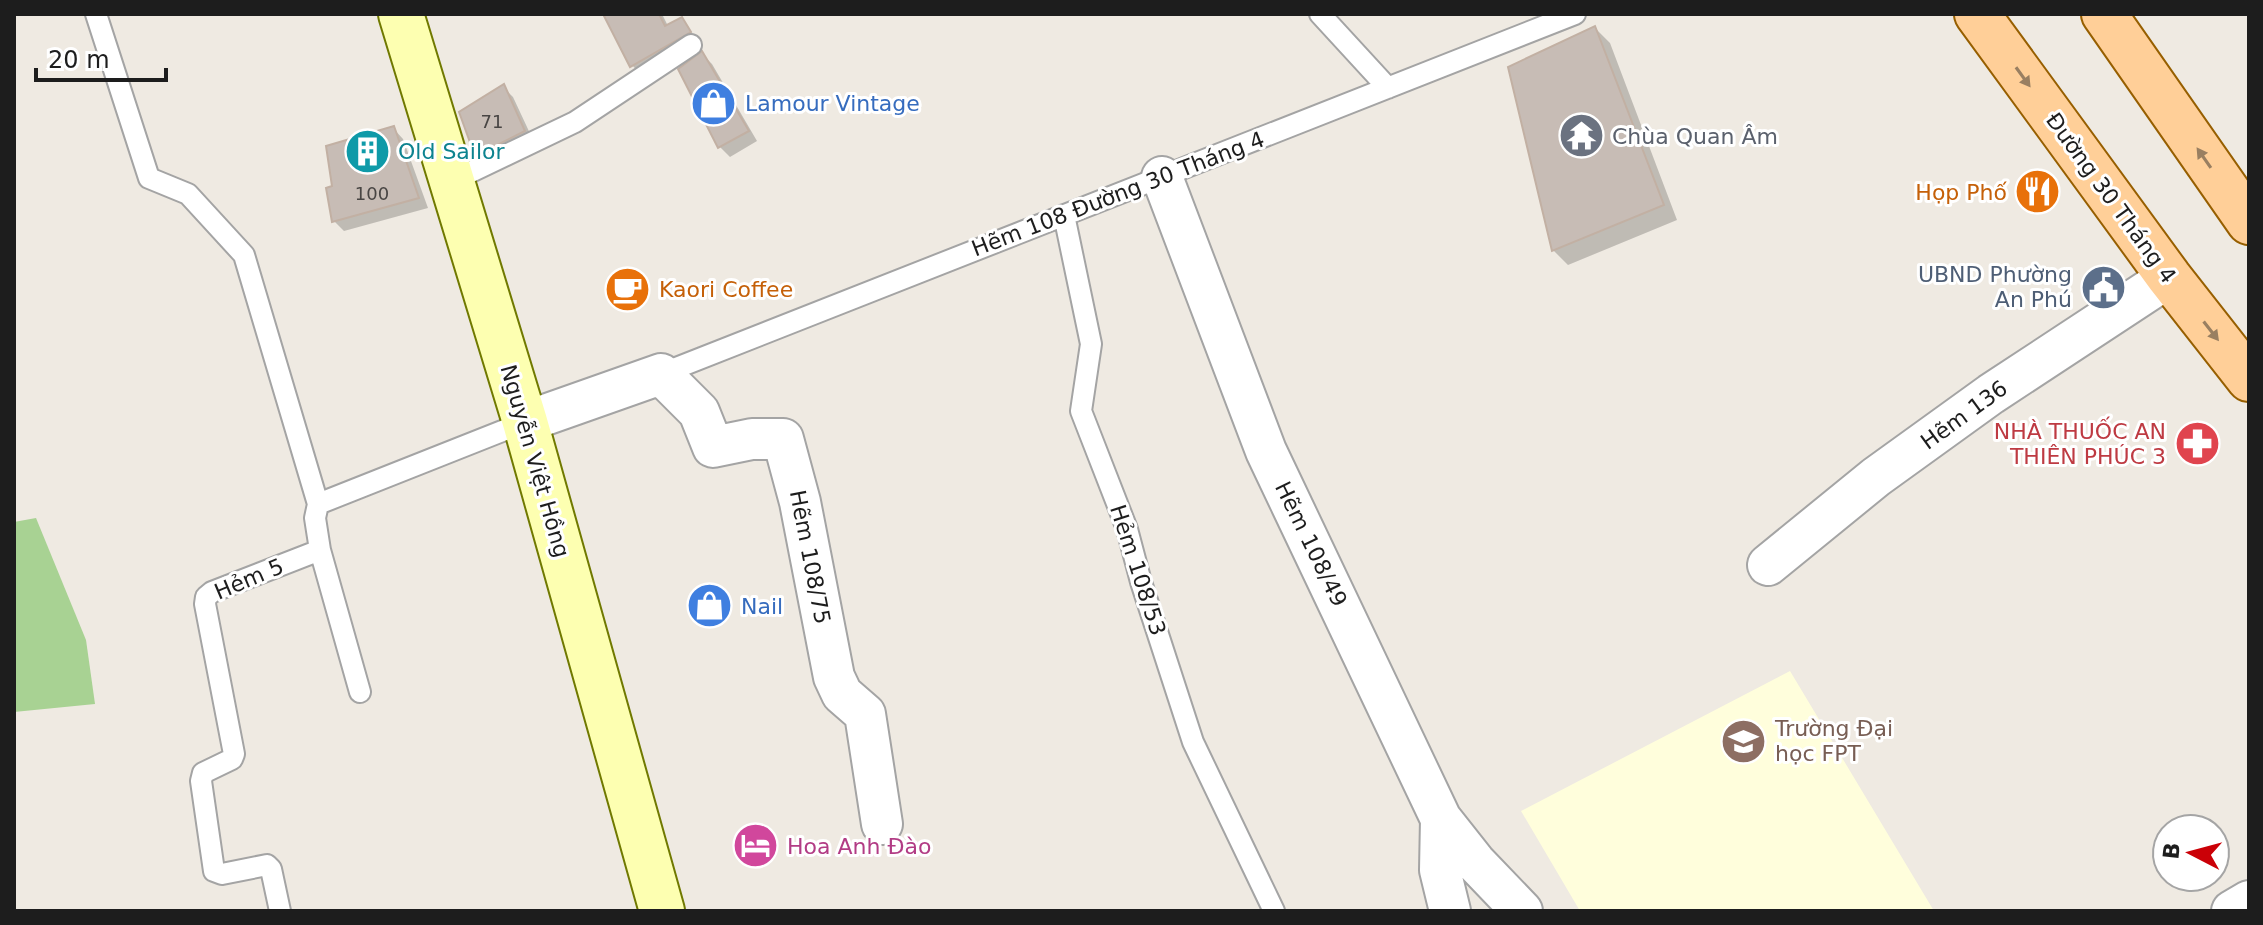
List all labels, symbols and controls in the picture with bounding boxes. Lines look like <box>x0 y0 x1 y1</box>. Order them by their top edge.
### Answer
scale bar <box>36 32 166 82</box>
text: 20 m <box>48 46 110 74</box>
one-way arrow <box>2014 67 2030 87</box>
shop icon: Lamour Vintage <box>690 79 738 127</box>
place label: Lamour Vintage <box>745 91 920 116</box>
street label: Đường 30 Tháng 4 <box>2041 108 2181 288</box>
house number: 71 <box>481 111 503 132</box>
temple icon: Chùa Quan Âm <box>1557 112 1605 160</box>
place label: Chùa Quan Âm <box>1612 124 1778 149</box>
street label: Hẽm 108 Đường 30 Tháng 4 <box>968 126 1268 262</box>
building icon: Old Sailor <box>343 127 391 175</box>
place label: Old Sailor <box>398 139 506 164</box>
one-way arrow <box>2197 148 2212 169</box>
restaurant icon: Họp Phố <box>2014 168 2062 216</box>
place label: Họp Phố <box>1915 180 2008 205</box>
house number: 100 <box>355 183 389 204</box>
place label: UBND Phường An Phú <box>1918 262 2072 312</box>
public building icon: UBND Phường An Phú <box>2079 263 2127 311</box>
cafe icon: Kaori Coffee <box>604 265 652 313</box>
place label: Kaori Coffee <box>659 277 793 302</box>
one-way arrow <box>2202 321 2219 341</box>
street label: Nguyễn Việt Hồng <box>495 362 575 560</box>
street label: Hẽm 136 <box>1916 375 2012 455</box>
place label: NHÀ THUỐC AN THIÊN PHÚC 3 <box>1994 416 2166 469</box>
pharmacy icon: NHÀ THUỐC AN THIÊN PHÚC 3 <box>2173 420 2221 468</box>
street label: Hẽm 108/49 <box>1270 477 1352 611</box>
street label: Hẽm 108/75 <box>785 488 835 626</box>
street label: Hẻm 108/53 <box>1105 502 1171 638</box>
street label: Hẻm 5 <box>211 553 287 605</box>
shop icon: Nail <box>686 582 734 630</box>
place label: Nail <box>741 594 783 619</box>
place label: Trường Đại học FPT <box>1774 716 1893 766</box>
school or university icon: Trường Đại học FPT <box>1720 717 1768 765</box>
north arrow <box>2151 813 2231 893</box>
hotel icon: Hoa Anh Đào <box>732 822 780 870</box>
place label: Hoa Anh Đào <box>787 834 931 859</box>
text: B <box>2158 841 2185 861</box>

